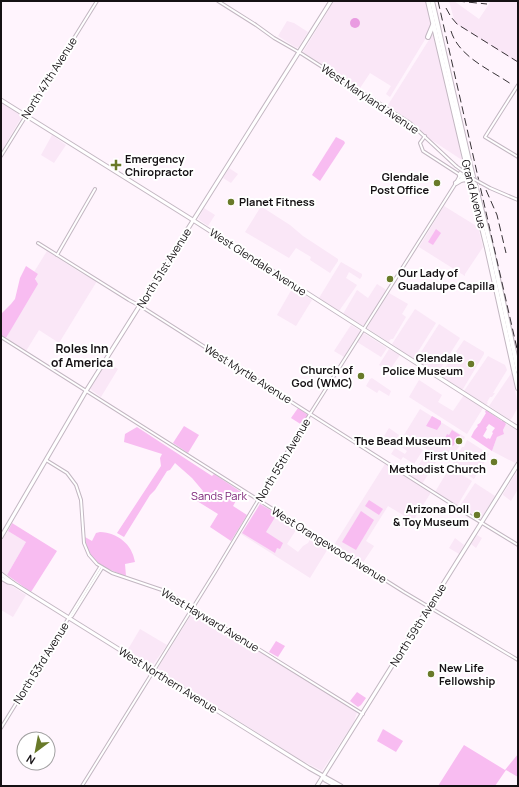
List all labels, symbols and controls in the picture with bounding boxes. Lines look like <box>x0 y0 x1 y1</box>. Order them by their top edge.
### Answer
street label: North 47th Avenue <box>17 33 80 122</box>
street label: West Maryland Avenue <box>318 60 423 137</box>
place label: Emergency Chiropractor <box>125 151 194 179</box>
street label: Grand Avenue <box>459 158 490 230</box>
marker: Emergency Chiropractor <box>110 159 122 171</box>
place label: Glendale Post Office <box>370 169 429 197</box>
marker: Glendale Post Office <box>432 178 442 188</box>
place label: Planet Fitness <box>239 194 315 209</box>
marker: Planet Fitness <box>226 197 236 207</box>
street label: North 51st Avenue <box>133 224 195 311</box>
street label: West Glendale Avenue <box>207 225 310 299</box>
place label: Our Lady of Guadalupe Capilla <box>398 265 495 293</box>
marker: Our Lady of Guadalupe Capilla <box>385 274 395 284</box>
district label: Roles Inn of America <box>51 340 113 371</box>
street label: West Myrtle Avenue <box>202 341 295 407</box>
place label: Glendale Police Museum <box>382 350 463 378</box>
marker: Glendale Police Museum <box>466 359 476 369</box>
place label: Church of God (WMC) <box>292 362 354 390</box>
marker: Church of God (WMC) <box>356 371 366 381</box>
street label: North 55th Avenue <box>252 415 314 504</box>
place label: The Bead Museum <box>354 433 451 448</box>
marker: The Bead Museum <box>454 436 464 446</box>
place label: First United Methodist Church <box>389 448 486 476</box>
marker: First United Methodist Church <box>489 457 499 467</box>
park label: Sands Park <box>191 488 247 503</box>
place label: Arizona Doll & Toy Museum <box>393 501 469 529</box>
street label: West Orangewood Avenue <box>269 503 390 587</box>
marker: Arizona Doll & Toy Museum <box>472 510 482 520</box>
street label: North 59th Avenue <box>386 580 449 669</box>
street label: West Hayward Avenue <box>158 584 263 655</box>
street label: North 53rd Avenue <box>9 619 72 706</box>
street label: West Northern Avenue <box>116 643 221 716</box>
place label: New Life Fellowship <box>439 660 495 688</box>
marker: New Life Fellowship <box>426 669 436 679</box>
north arrow <box>16 731 56 771</box>
text: N <box>23 751 38 768</box>

